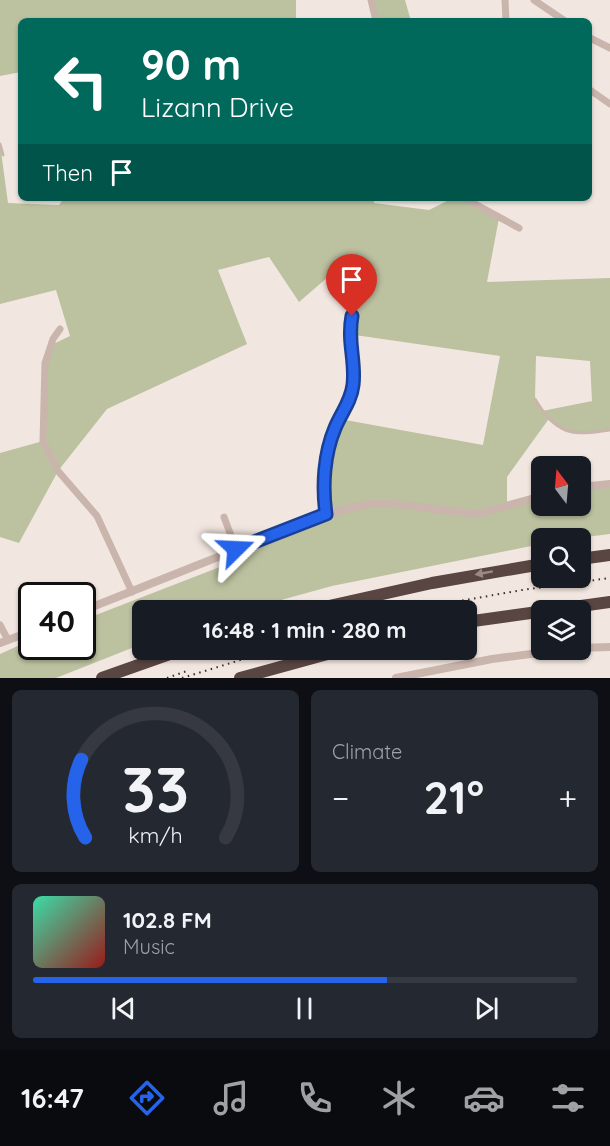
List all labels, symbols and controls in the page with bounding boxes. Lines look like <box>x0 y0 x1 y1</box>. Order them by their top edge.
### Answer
text: 90 m <box>141 38 241 91</box>
icon: left <box>42 42 120 120</box>
text: Lizann Drive <box>141 90 294 124</box>
icon: arrive <box>105 156 138 189</box>
text: Then <box>42 159 93 187</box>
pin <box>326 254 377 316</box>
icon: arrive <box>335 263 368 296</box>
north arrow <box>531 456 591 516</box>
map controls <box>531 456 591 660</box>
position arrow <box>204 517 268 581</box>
button: search <box>531 528 591 588</box>
one-way arrow <box>474 569 493 578</box>
speed limit sign: 40 <box>18 582 96 660</box>
button: layers <box>531 600 591 660</box>
text: 16:48 · 1 min · 280 m <box>203 616 406 644</box>
text: Climate <box>332 739 402 764</box>
text: 33 <box>122 750 189 828</box>
text: 21° <box>423 769 484 825</box>
text: − <box>332 777 349 818</box>
text: + <box>558 777 577 818</box>
text: km/h <box>128 822 183 848</box>
text: 102.8 FM <box>123 906 212 934</box>
text: Music <box>123 934 175 959</box>
icon: previous <box>107 992 140 1025</box>
icon: pause <box>288 992 321 1025</box>
icon: next <box>470 992 503 1025</box>
icon: directions <box>126 1077 168 1119</box>
icon: music <box>210 1077 252 1119</box>
icon: phone <box>294 1077 336 1119</box>
icon: climate <box>378 1077 420 1119</box>
icon: car <box>463 1077 505 1119</box>
icon: filters <box>547 1077 589 1119</box>
text: 16:47 <box>21 1081 84 1115</box>

